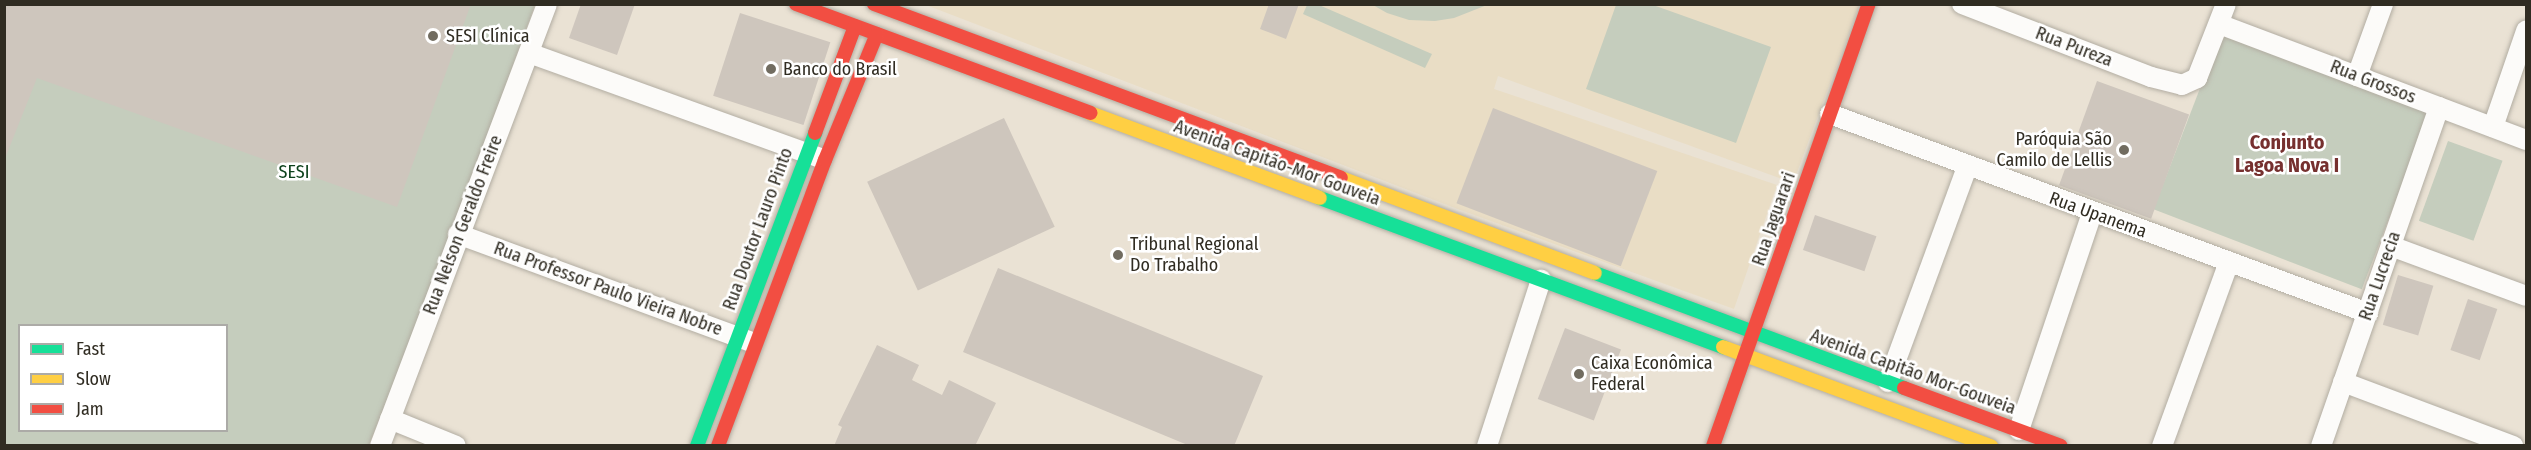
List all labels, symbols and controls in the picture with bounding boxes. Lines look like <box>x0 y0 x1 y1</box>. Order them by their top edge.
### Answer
street label: Rua Pureza <box>2032 22 2116 72</box>
place label: SESI Clínica <box>446 25 530 47</box>
marker: SESI Clínica <box>424 27 442 45</box>
street label: Rua Grossos <box>2327 56 2419 108</box>
place label: Banco do Brasil <box>783 58 897 80</box>
marker: Banco do Brasil <box>764 62 778 76</box>
street label: Avenida Capitão-Mor Gouveia <box>1171 116 1383 210</box>
place label: Paróquia São Camilo de Lellis <box>1997 129 2112 172</box>
district label: Conjunto Lagoa Nova I <box>2235 130 2339 177</box>
street label: Rua Nelson Geraldo Freire <box>419 132 507 318</box>
marker: Paróquia São Camilo de Lellis <box>2117 143 2131 157</box>
street label: Rua Doutor Lauro Pinto <box>719 145 797 313</box>
park label: SESI <box>279 161 309 183</box>
street label: Rua Jaguarari <box>1748 169 1800 269</box>
street label: Rua Upanema <box>2046 187 2150 243</box>
street label: Rua Lucrecia <box>2355 229 2405 323</box>
place label: Tribunal Regional Do Trabalho <box>1130 234 1258 276</box>
street label: Rua Professor Paulo Vieira Nobre <box>491 238 725 340</box>
marker: Tribunal Regional Do Trabalho <box>1111 248 1125 262</box>
legend <box>18 324 228 432</box>
street label: Avenida Capitão Mor-Gouveia <box>1807 325 2019 419</box>
text: Fast <box>76 338 105 360</box>
place label: Caixa Econômica Federal <box>1591 353 1713 395</box>
marker: Caixa Econômica Federal <box>1572 367 1586 381</box>
text: Slow <box>76 368 111 390</box>
text: Jam <box>76 398 104 420</box>

